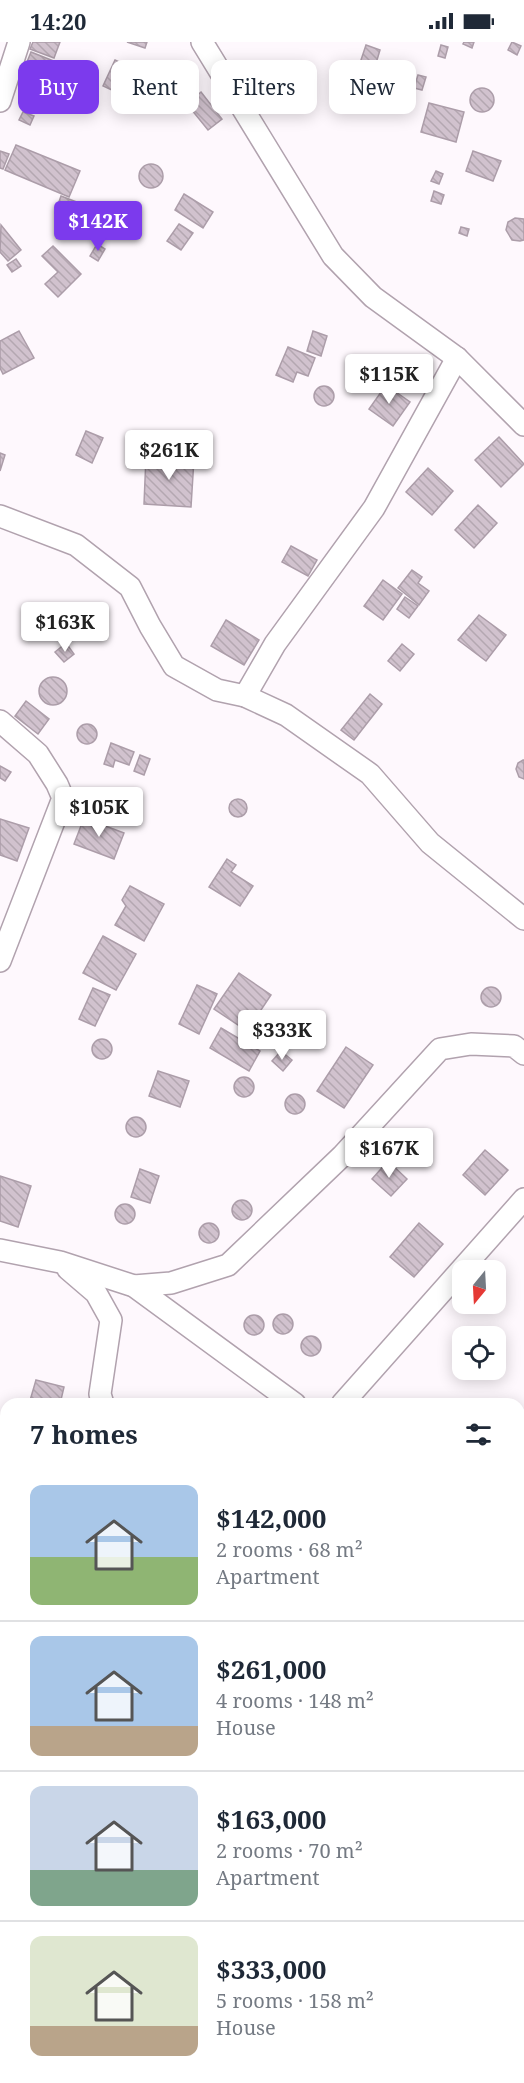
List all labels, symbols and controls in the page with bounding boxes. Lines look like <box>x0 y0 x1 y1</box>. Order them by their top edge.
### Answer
text: 14:20 <box>30 6 86 36</box>
chip: Buy <box>18 60 99 114</box>
chip: Rent <box>111 60 199 114</box>
chip: Filters <box>211 60 317 114</box>
chip: New <box>329 60 416 114</box>
pin: $142K <box>56 201 140 252</box>
text: $142K <box>68 207 128 234</box>
pin: $115K <box>347 354 431 405</box>
text: $115K <box>359 360 419 387</box>
pin: $261K <box>127 430 211 481</box>
text: $261K <box>139 436 199 463</box>
pin: $163K <box>23 602 107 653</box>
text: $163K <box>35 608 95 635</box>
pin: $105K <box>57 787 141 838</box>
text: $105K <box>69 793 129 820</box>
pin: $333K <box>240 1010 324 1061</box>
text: $333K <box>252 1016 312 1043</box>
pin: $167K <box>347 1128 431 1179</box>
text: $167K <box>359 1134 419 1161</box>
north arrow <box>452 1260 506 1314</box>
map controls <box>452 1260 506 1380</box>
button: locate <box>452 1326 506 1380</box>
text: 7 homes <box>30 1416 138 1452</box>
icon: filters <box>462 1418 495 1451</box>
text: $142,000 <box>216 1500 326 1536</box>
icon: home <box>78 1509 150 1581</box>
text: 2 rooms · 68 m² <box>216 1536 363 1563</box>
text: Apartment <box>216 1563 320 1590</box>
text: $261,000 <box>216 1651 326 1687</box>
icon: home <box>78 1660 150 1732</box>
text: 4 rooms · 148 m² <box>216 1687 374 1714</box>
text: House <box>216 1714 276 1741</box>
text: $163,000 <box>216 1801 326 1837</box>
icon: home <box>78 1810 150 1882</box>
text: 2 rooms · 70 m² <box>216 1837 363 1864</box>
text: Apartment <box>216 1864 320 1891</box>
text: $333,000 <box>216 1951 326 1987</box>
icon: home <box>78 1960 150 2032</box>
text: 5 rooms · 158 m² <box>216 1987 374 2014</box>
text: House <box>216 2014 276 2041</box>

